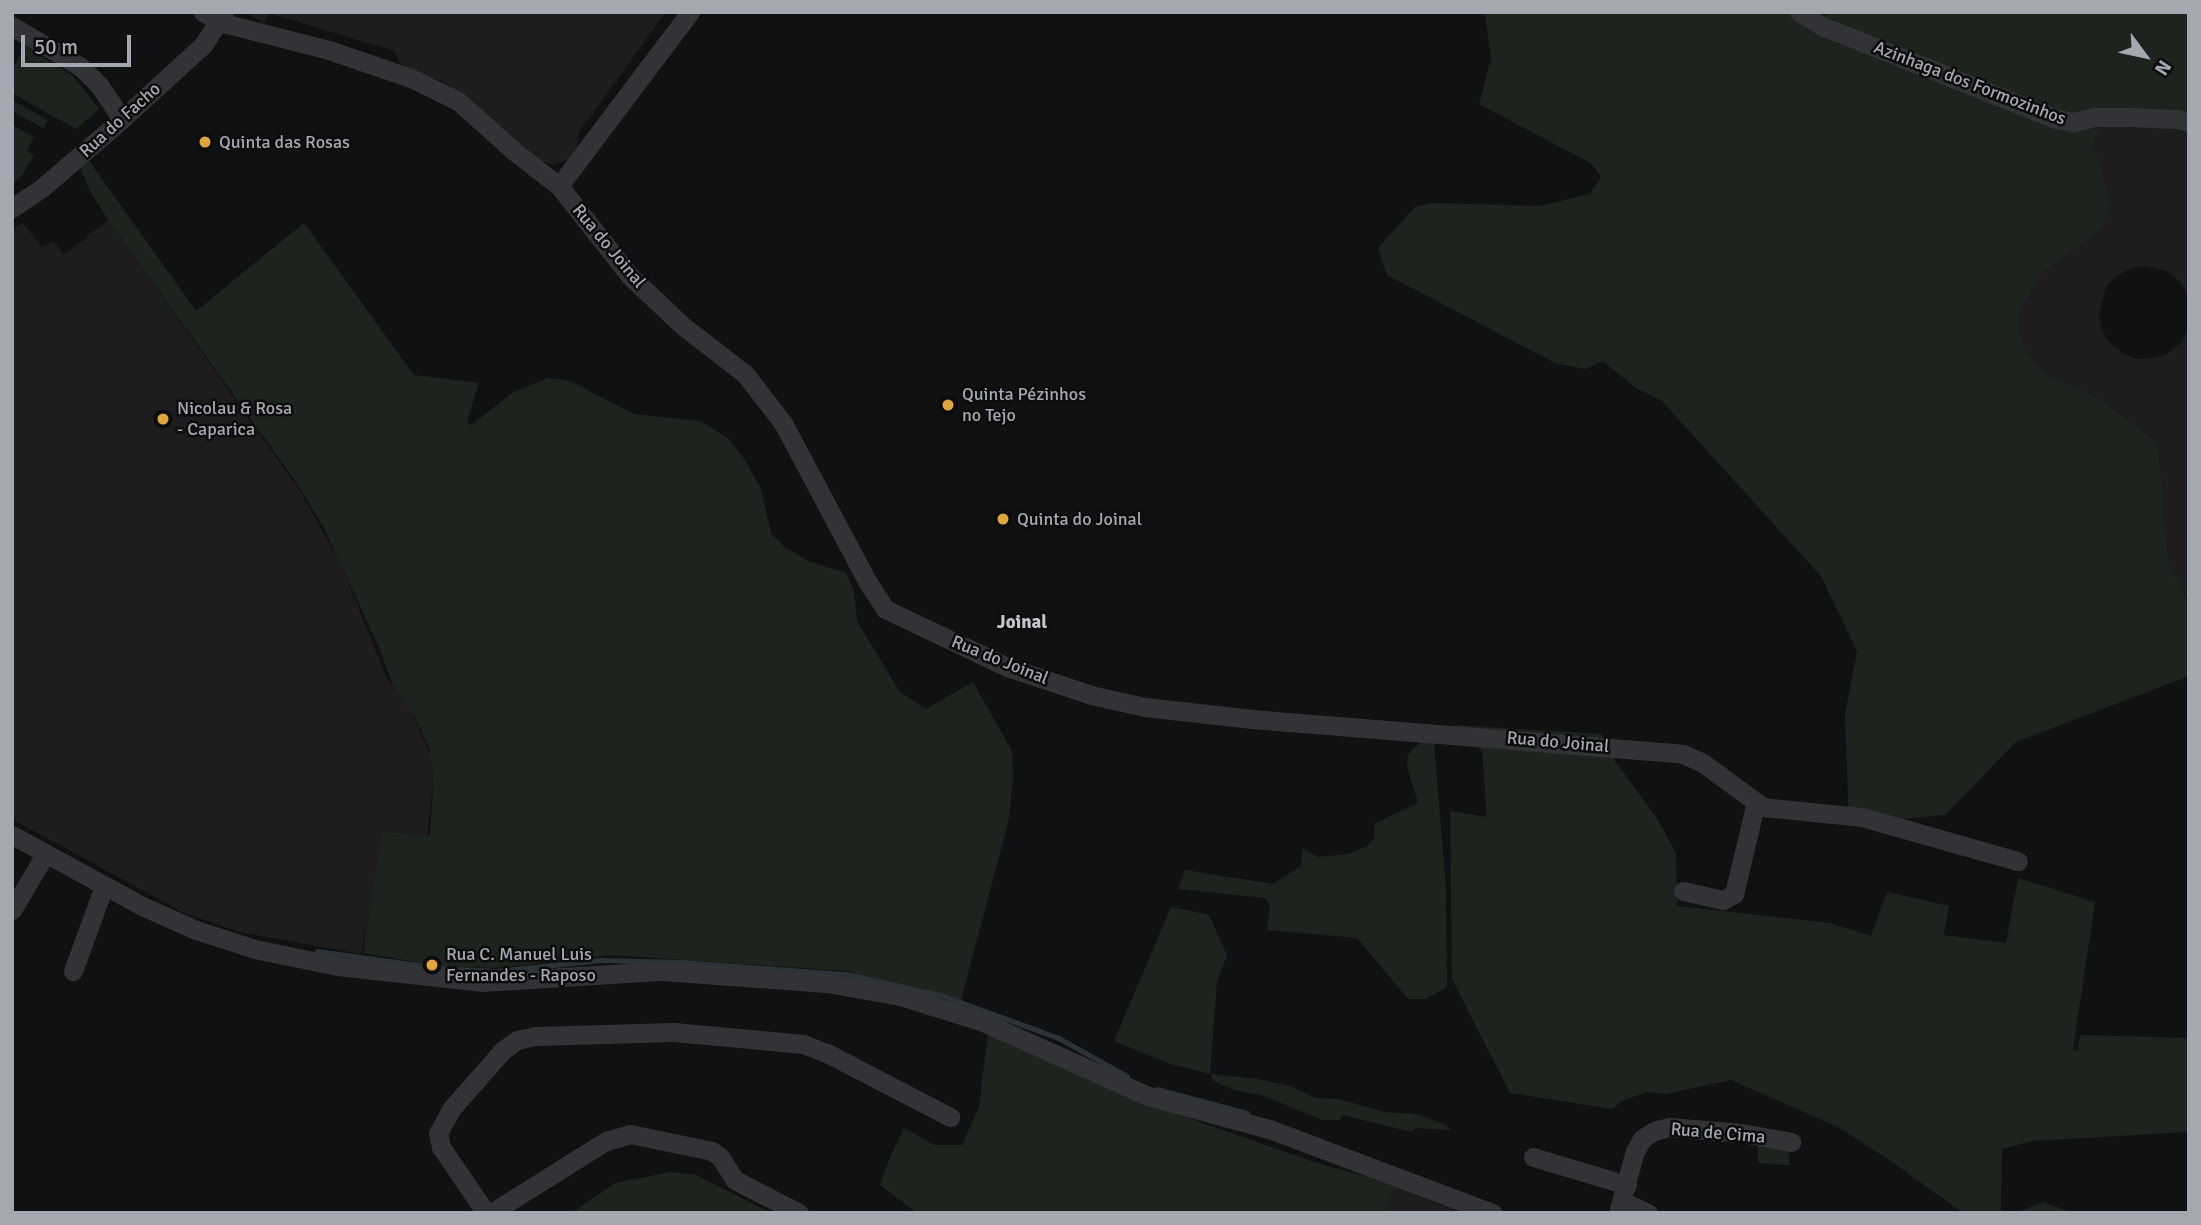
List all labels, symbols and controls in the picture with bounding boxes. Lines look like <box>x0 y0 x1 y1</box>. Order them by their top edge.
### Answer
scale bar <box>24 21 135 65</box>
north arrow <box>2110 21 2180 91</box>
text: 50 m <box>34 34 78 60</box>
street label: Azinhaga dos Formozinhos <box>1871 36 2069 130</box>
text: N <box>2149 55 2176 80</box>
street label: Rua do Facho <box>75 78 165 162</box>
place label: Quinta das Rosas <box>219 131 350 153</box>
marker: Quinta das Rosas <box>197 134 213 150</box>
street label: Rua do Joinal <box>568 200 650 292</box>
place label: Quinta Pézinhos no Tejo <box>962 384 1086 426</box>
marker: Quinta Pézinhos no Tejo <box>940 397 956 413</box>
place label: Nicolau & Rosa - Caparica <box>177 398 292 440</box>
marker: Nicolau & Rosa - Caparica <box>155 411 171 427</box>
place label: Quinta do Joinal <box>1017 508 1142 530</box>
marker: Quinta do Joinal <box>995 511 1011 527</box>
district label: Joinal <box>997 612 1047 634</box>
street label: Rua do Joinal <box>948 631 1052 689</box>
street label: Rua do Joinal <box>1506 727 1610 757</box>
place label: Rua C. Manuel Luis Fernandes - Raposo <box>446 944 596 986</box>
marker: Rua C. Manuel Luis Fernandes - Raposo <box>424 957 440 973</box>
street label: Rua de Cima <box>1670 1118 1766 1148</box>

